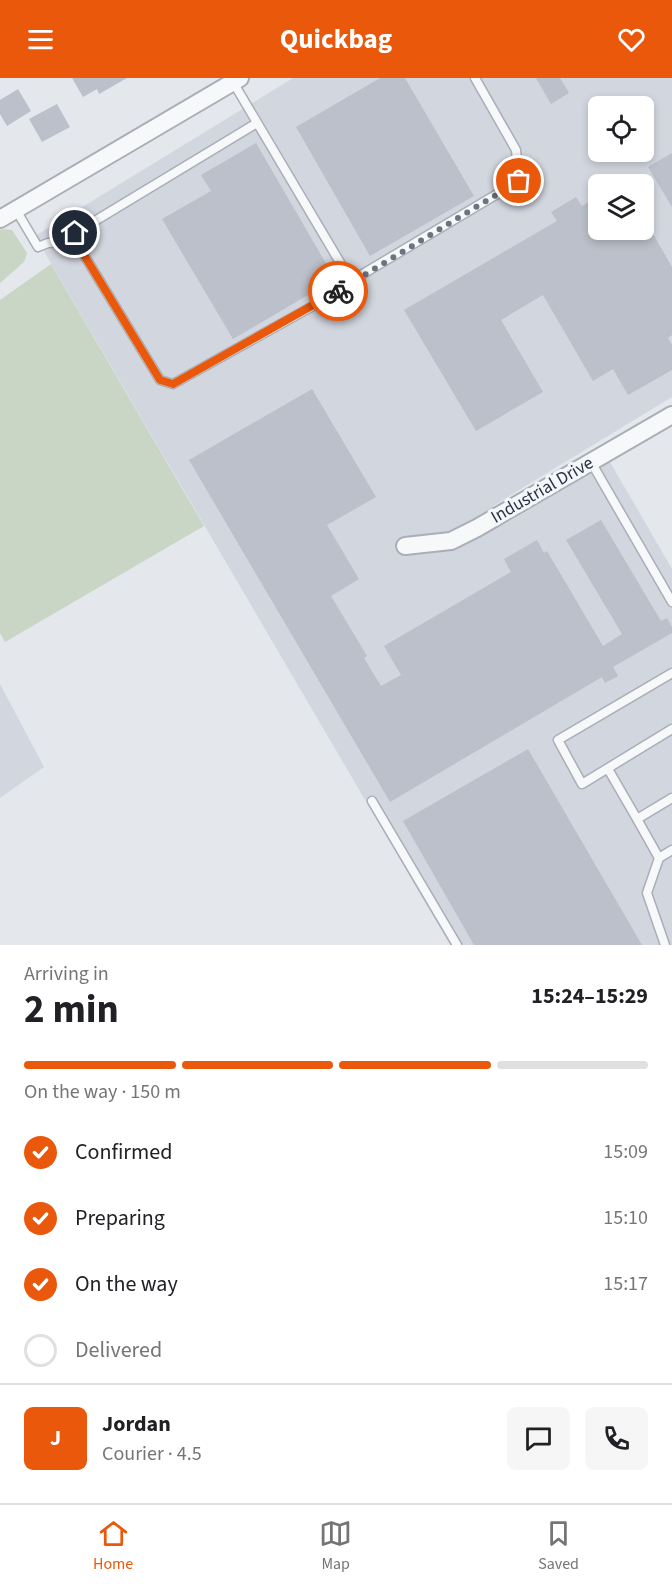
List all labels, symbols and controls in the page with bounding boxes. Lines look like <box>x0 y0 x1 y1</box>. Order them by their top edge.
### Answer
text: Quickbag <box>280 20 392 59</box>
icon: menu <box>24 23 57 56</box>
icon: heart <box>615 23 648 56</box>
map controls <box>588 96 654 240</box>
button: locate <box>588 96 654 162</box>
pin <box>493 155 544 206</box>
icon: bag <box>502 164 535 197</box>
button: layers <box>588 174 654 240</box>
pin <box>49 207 100 258</box>
icon: home <box>58 216 91 249</box>
courier <box>308 261 368 321</box>
icon: bike <box>322 275 355 308</box>
street label: Industrial Drive <box>486 450 598 529</box>
text: Arriving in <box>24 960 109 988</box>
text: 15:24–15:29 <box>531 980 648 1012</box>
text: 2 min <box>24 982 119 1038</box>
text: On the way · 150 m <box>24 1078 181 1106</box>
icon: check <box>24 1136 57 1169</box>
text: Confirmed <box>75 1136 172 1168</box>
text: 15:09 <box>603 1138 648 1166</box>
icon: check <box>24 1202 57 1235</box>
text: Preparing <box>75 1202 165 1234</box>
text: 15:10 <box>603 1204 648 1232</box>
icon: check <box>24 1268 57 1301</box>
text: On the way <box>75 1268 178 1300</box>
text: 15:17 <box>603 1270 648 1298</box>
text: Delivered <box>75 1334 162 1366</box>
button: chat <box>507 1407 570 1470</box>
button: phone <box>585 1407 648 1470</box>
text: Jordan <box>102 1408 171 1440</box>
text: J <box>50 1422 61 1454</box>
text: Courier · 4.5 <box>102 1440 202 1468</box>
tab: Home <box>93 1517 133 1575</box>
tab: Map <box>319 1517 352 1575</box>
tab: Saved <box>538 1517 579 1575</box>

